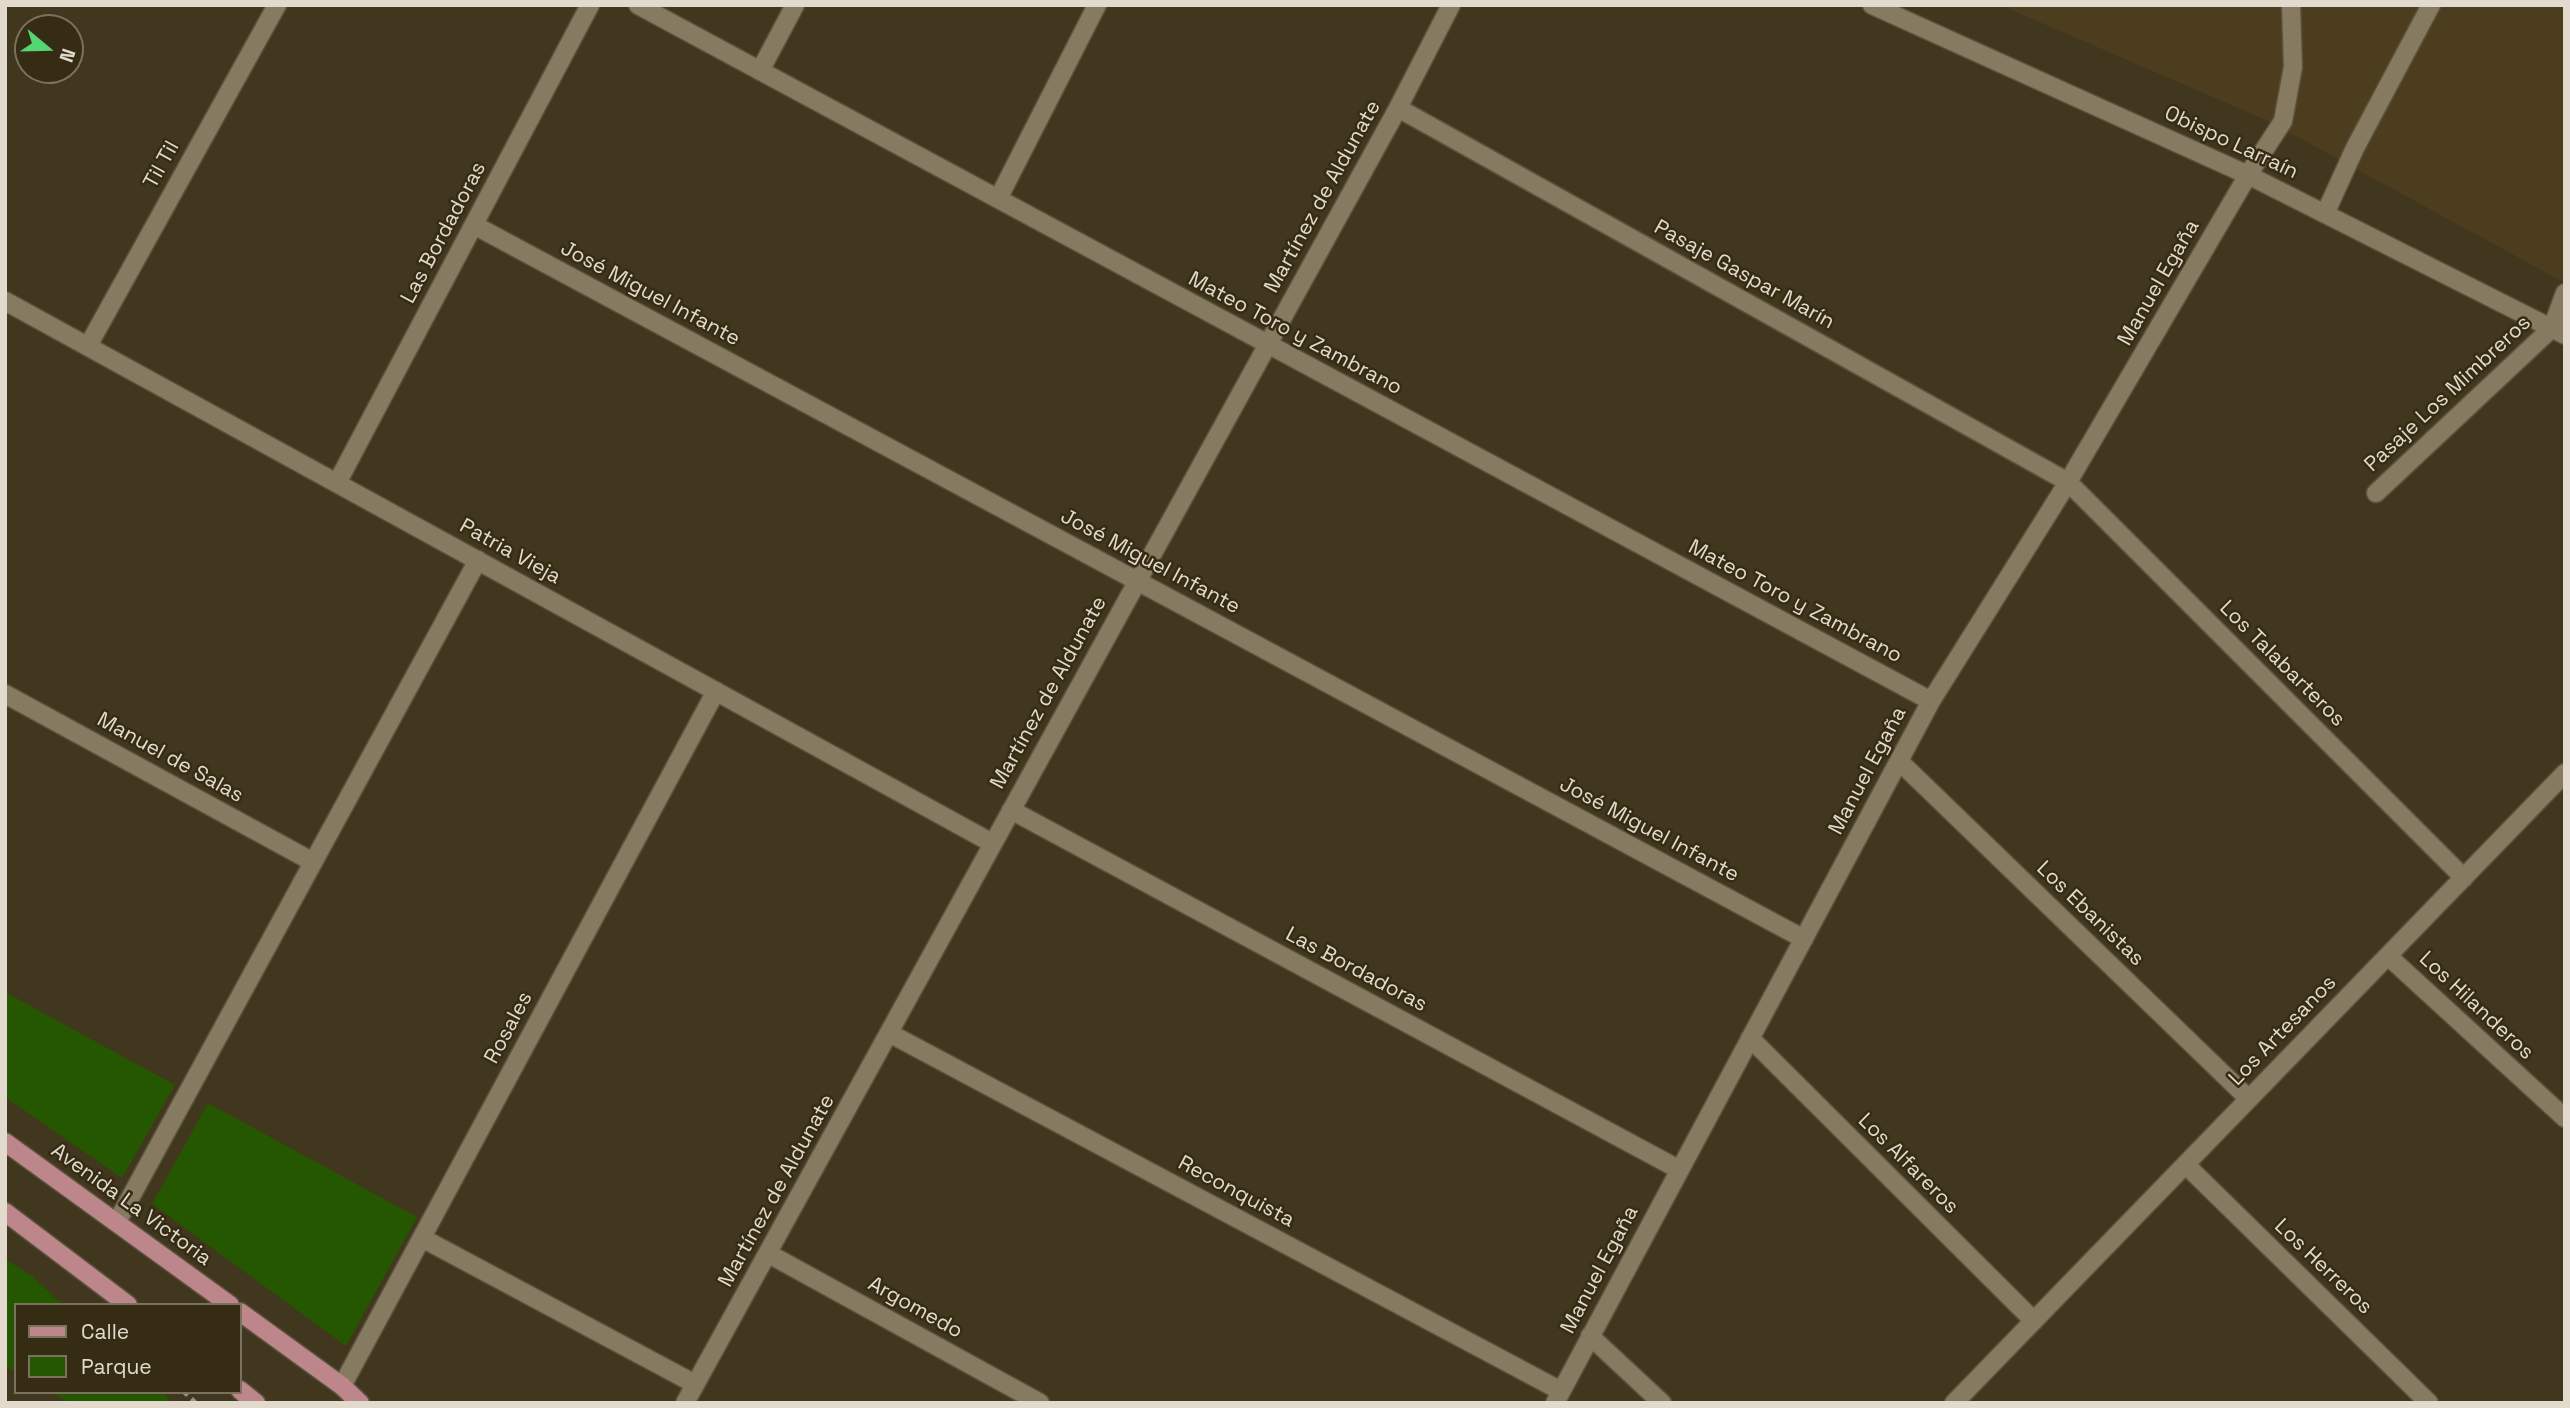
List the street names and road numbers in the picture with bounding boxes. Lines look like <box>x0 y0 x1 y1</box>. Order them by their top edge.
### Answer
street label: Martínez de Aldunate <box>1260 96 1386 298</box>
street label: Obispo Larraín <box>2160 101 2302 185</box>
street label: Til Til <box>139 137 185 193</box>
street label: Las Bordadoras <box>396 158 492 308</box>
street label: Pasaje Gaspar Marín <box>1649 215 1839 335</box>
street label: Manuel Egaña <box>2113 216 2205 350</box>
street label: José Miguel Infante <box>556 236 744 352</box>
street label: Mateo Toro y Zambrano <box>1184 267 1406 401</box>
street label: Pasaje Los Mimbreros <box>2360 311 2536 477</box>
street label: José Miguel Infante <box>1056 504 1244 620</box>
street label: Patria Vieja <box>455 514 565 590</box>
street label: Mateo Toro y Zambrano <box>1684 535 1906 669</box>
street label: Martínez de Aldunate <box>986 592 1112 794</box>
street label: Los Talabarteros <box>2214 596 2350 732</box>
street label: Manuel Egaña <box>1824 703 1912 839</box>
street label: Manuel de Salas <box>92 707 248 809</box>
street label: José Miguel Infante <box>1555 772 1743 888</box>
street label: Los Ebanistas <box>2031 856 2149 972</box>
street label: Las Bordadoras <box>1281 922 1431 1018</box>
street label: Los Hilanderos <box>2414 947 2538 1065</box>
street label: Los Artesanos <box>2224 971 2342 1091</box>
street label: Rosales <box>480 988 538 1068</box>
street label: Martínez de Aldunate <box>714 1090 840 1292</box>
street label: Los Alfareros <box>1852 1108 1964 1220</box>
street label: Avenida La Victoria <box>46 1138 216 1272</box>
street label: Reconquista <box>1174 1151 1298 1233</box>
street label: Manuel Egaña <box>1556 1202 1644 1338</box>
street label: Los Herreros <box>2269 1214 2377 1320</box>
street label: Argomedo <box>863 1272 967 1344</box>

